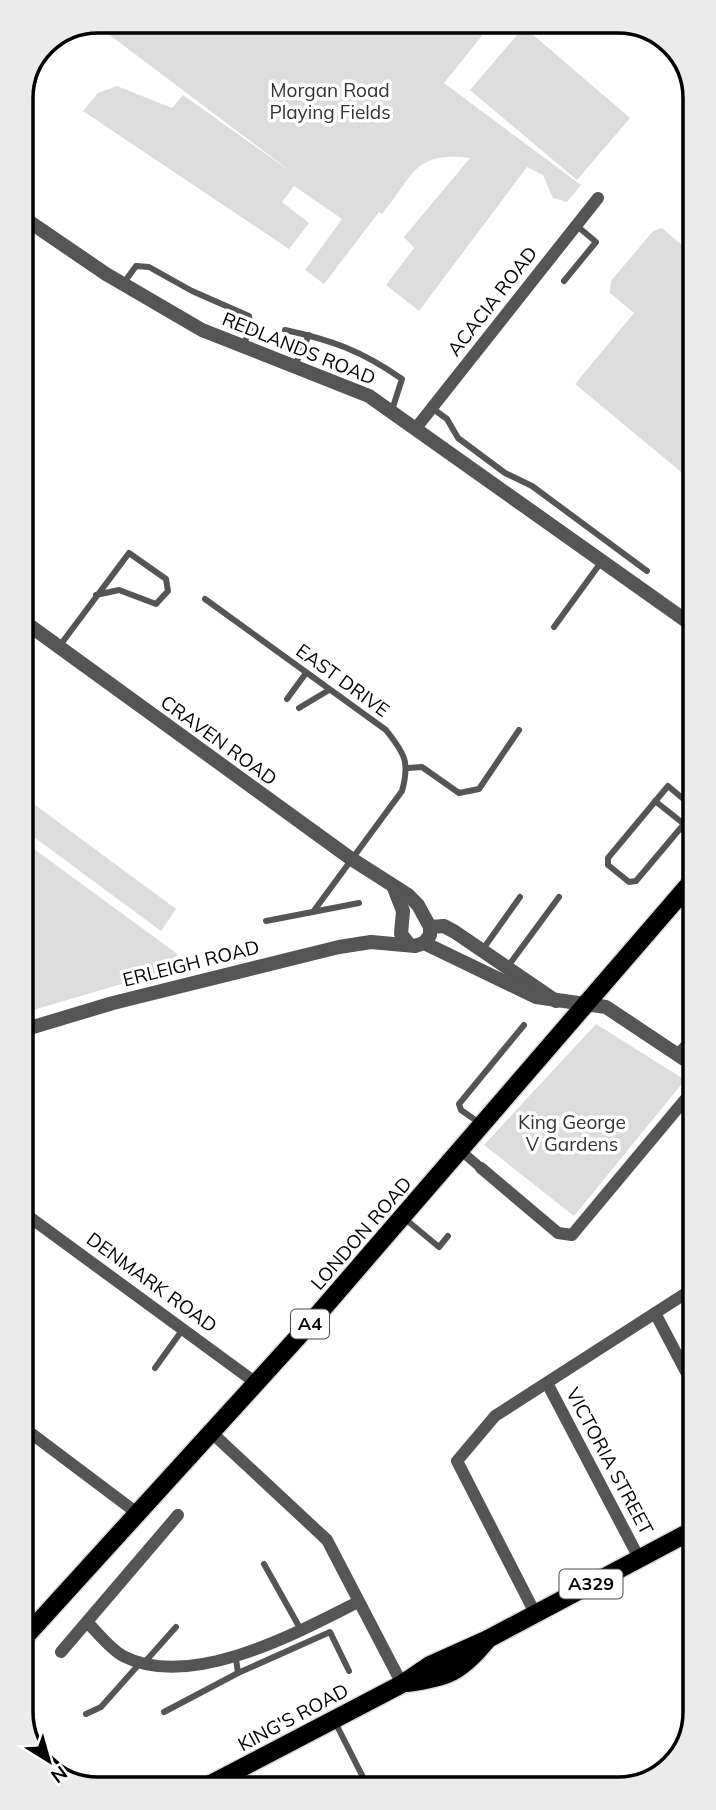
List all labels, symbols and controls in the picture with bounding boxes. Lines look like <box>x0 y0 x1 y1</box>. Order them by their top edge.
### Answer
park label: Morgan Road Playing Fields <box>269 78 391 124</box>
street label: ACACIA ROAD <box>442 241 542 361</box>
street label: REDLANDS ROAD <box>219 306 379 390</box>
street label: EAST DRIVE <box>292 638 394 722</box>
street label: CRAVEN ROAD <box>156 690 282 790</box>
street label: ERLEIGH ROAD <box>120 934 262 992</box>
park label: King George V Gardens <box>518 1110 626 1156</box>
street label: LONDON ROAD <box>305 1171 417 1295</box>
street label: DENMARK ROAD <box>82 1227 222 1337</box>
road number: A4 <box>291 1310 329 1338</box>
street label: VICTORIA STREET <box>561 1383 659 1539</box>
road number: A329 <box>560 1569 622 1598</box>
street label: KING'S ROAD <box>234 1678 352 1756</box>
north arrow <box>14 1726 84 1796</box>
text: N <box>46 1761 72 1788</box>

